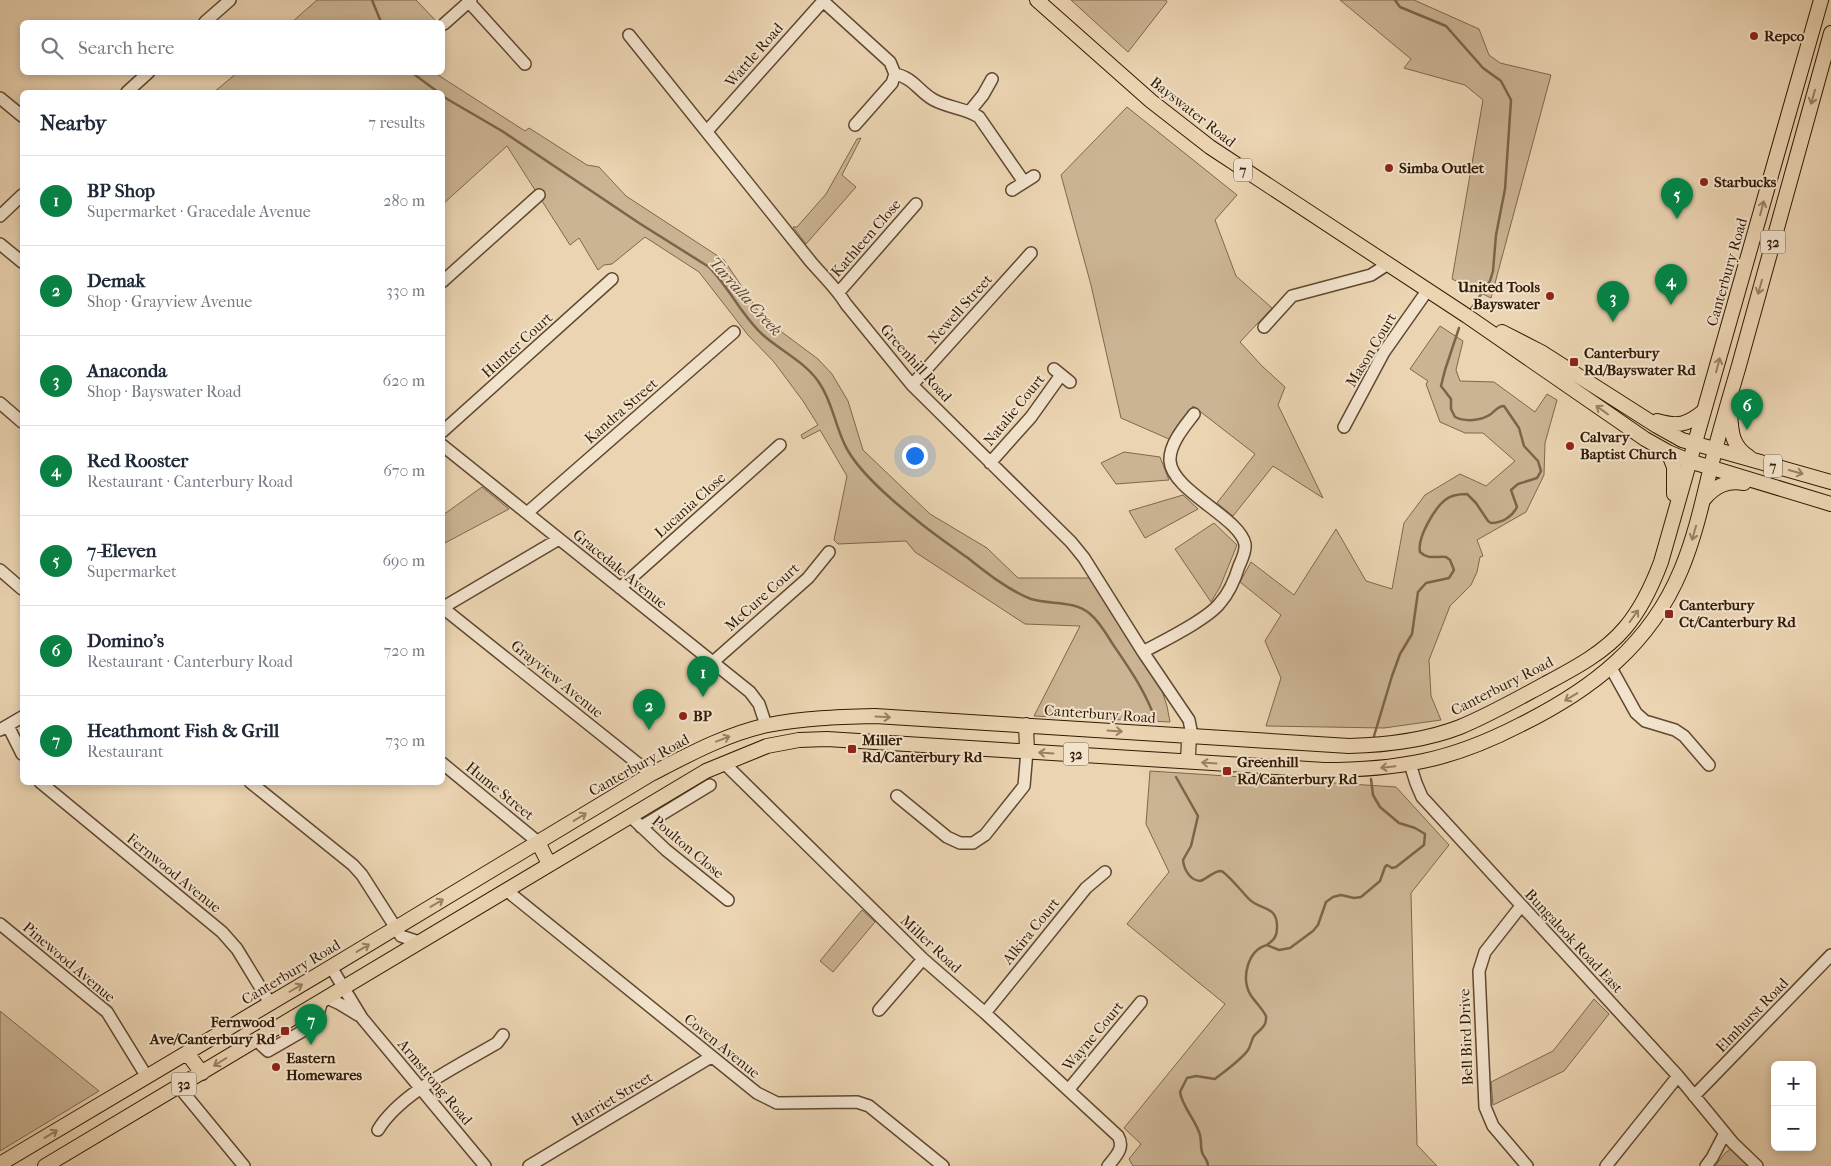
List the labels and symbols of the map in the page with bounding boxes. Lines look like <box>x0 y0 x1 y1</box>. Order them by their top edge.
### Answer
street label: Wattle Road <box>721 19 787 92</box>
place label: Repco <box>1764 27 1805 45</box>
marker: Repco <box>1748 30 1760 42</box>
street label: Bayswater Road <box>1147 73 1240 151</box>
one-way arrow <box>1808 89 1818 105</box>
road number: 7 <box>1234 158 1252 182</box>
place label: Simba Outlet <box>1399 159 1485 177</box>
marker: Simba Outlet <box>1383 162 1395 174</box>
place label: Starbucks <box>1714 173 1777 191</box>
marker: Starbucks <box>1698 176 1710 188</box>
pin: 5 <box>1661 178 1693 219</box>
street label: Kathleen Close <box>827 195 905 281</box>
one-way arrow <box>1757 200 1767 216</box>
street label: Canterbury Road <box>1703 215 1751 328</box>
road number: 32 <box>1760 230 1786 253</box>
water label: Tarralla Creek <box>705 253 786 340</box>
pin: 4 <box>1655 264 1687 305</box>
street label: Newell Street <box>924 270 996 348</box>
place label: United Tools Bayswater <box>1457 278 1541 313</box>
one-way arrow <box>1755 279 1765 295</box>
pin: 3 <box>1597 281 1629 322</box>
marker: United Tools Bayswater <box>1544 290 1556 302</box>
street label: Hunter Court <box>478 308 557 381</box>
street label: Mason Court <box>1342 309 1401 390</box>
street label: Greenhill Road <box>876 320 956 406</box>
place label: Canterbury Rd/Bayswater Rd <box>1584 344 1697 379</box>
marker: Canterbury Rd/Bayswater Rd <box>1568 356 1580 368</box>
one-way arrow <box>1713 357 1723 373</box>
street label: Natalie Court <box>980 370 1049 450</box>
street label: Kandra Street <box>581 374 662 448</box>
pin: 6 <box>1731 389 1763 430</box>
one-way arrow <box>1595 405 1609 415</box>
place label: Calvary Baptist Church <box>1580 428 1677 463</box>
marker: Calvary Baptist Church <box>1564 440 1576 452</box>
your location <box>902 443 928 469</box>
road number: 7 <box>1764 454 1782 478</box>
street label: Lucania Close <box>651 468 730 541</box>
one-way arrow <box>1787 468 1803 478</box>
one-way arrow <box>1689 524 1698 540</box>
street label: Gracedale Avenue <box>569 525 671 613</box>
street label: McCure Court <box>721 559 803 635</box>
place label: Canterbury Ct/Canterbury Rd <box>1679 596 1796 631</box>
marker: Canterbury Ct/Canterbury Rd <box>1663 608 1675 620</box>
one-way arrow <box>1629 610 1640 623</box>
street label: Grayview Avenue <box>507 636 607 722</box>
street label: Canterbury Road <box>1448 652 1557 719</box>
pin: 1 <box>687 656 719 697</box>
pin: 2 <box>633 689 665 730</box>
one-way arrow <box>1565 692 1579 702</box>
street label: Canterbury Road <box>1044 701 1157 727</box>
place label: BP <box>693 707 712 725</box>
marker: BP <box>677 710 689 722</box>
one-way arrow <box>874 712 890 721</box>
one-way arrow <box>1106 727 1122 736</box>
street label: Canterbury Road <box>586 730 693 800</box>
place label: Miller Rd/Canterbury Rd <box>861 731 983 766</box>
one-way arrow <box>715 734 730 744</box>
road number: 32 <box>1064 742 1088 766</box>
marker: Miller Rd/Canterbury Rd <box>846 743 858 755</box>
one-way arrow <box>1039 748 1055 757</box>
place label: Greenhill Rd/Canterbury Rd <box>1237 753 1358 788</box>
street label: Hume Street <box>462 758 538 824</box>
one-way arrow <box>1201 758 1217 767</box>
one-way arrow <box>1381 762 1397 772</box>
marker: Greenhill Rd/Canterbury Rd <box>1221 765 1233 777</box>
one-way arrow <box>573 811 587 821</box>
street label: Poulton Close <box>648 812 728 883</box>
street label: Fernwood Avenue <box>123 829 225 917</box>
street label: Bungalook Road East <box>1521 885 1627 997</box>
street label: Alkira Court <box>998 894 1064 969</box>
one-way arrow <box>429 898 443 908</box>
street label: Miller Road <box>897 911 966 977</box>
street label: Pinewood Avenue <box>19 918 119 1006</box>
street label: Canterbury Road <box>238 935 344 1009</box>
one-way arrow <box>355 943 369 953</box>
street label: Elmhurst Road <box>1712 973 1793 1056</box>
one-way arrow <box>288 983 302 993</box>
street label: Bell Bird Drive <box>1455 988 1477 1086</box>
street label: Wayne Court <box>1058 997 1128 1075</box>
pin: 7 <box>295 1004 327 1045</box>
street label: Coven Avenue <box>680 1010 764 1082</box>
place label: Fernwood Ave/Canterbury Rd <box>149 1013 276 1048</box>
marker: Fernwood Ave/Canterbury Rd <box>279 1025 291 1037</box>
street label: Armstrong Road <box>393 1035 477 1129</box>
place label: Eastern Homewares <box>286 1049 363 1084</box>
one-way arrow <box>213 1056 227 1067</box>
marker: Eastern Homewares <box>270 1061 282 1073</box>
street label: Harriet Street <box>568 1067 656 1130</box>
road number: 32 <box>172 1072 196 1096</box>
one-way arrow <box>43 1128 57 1138</box>

